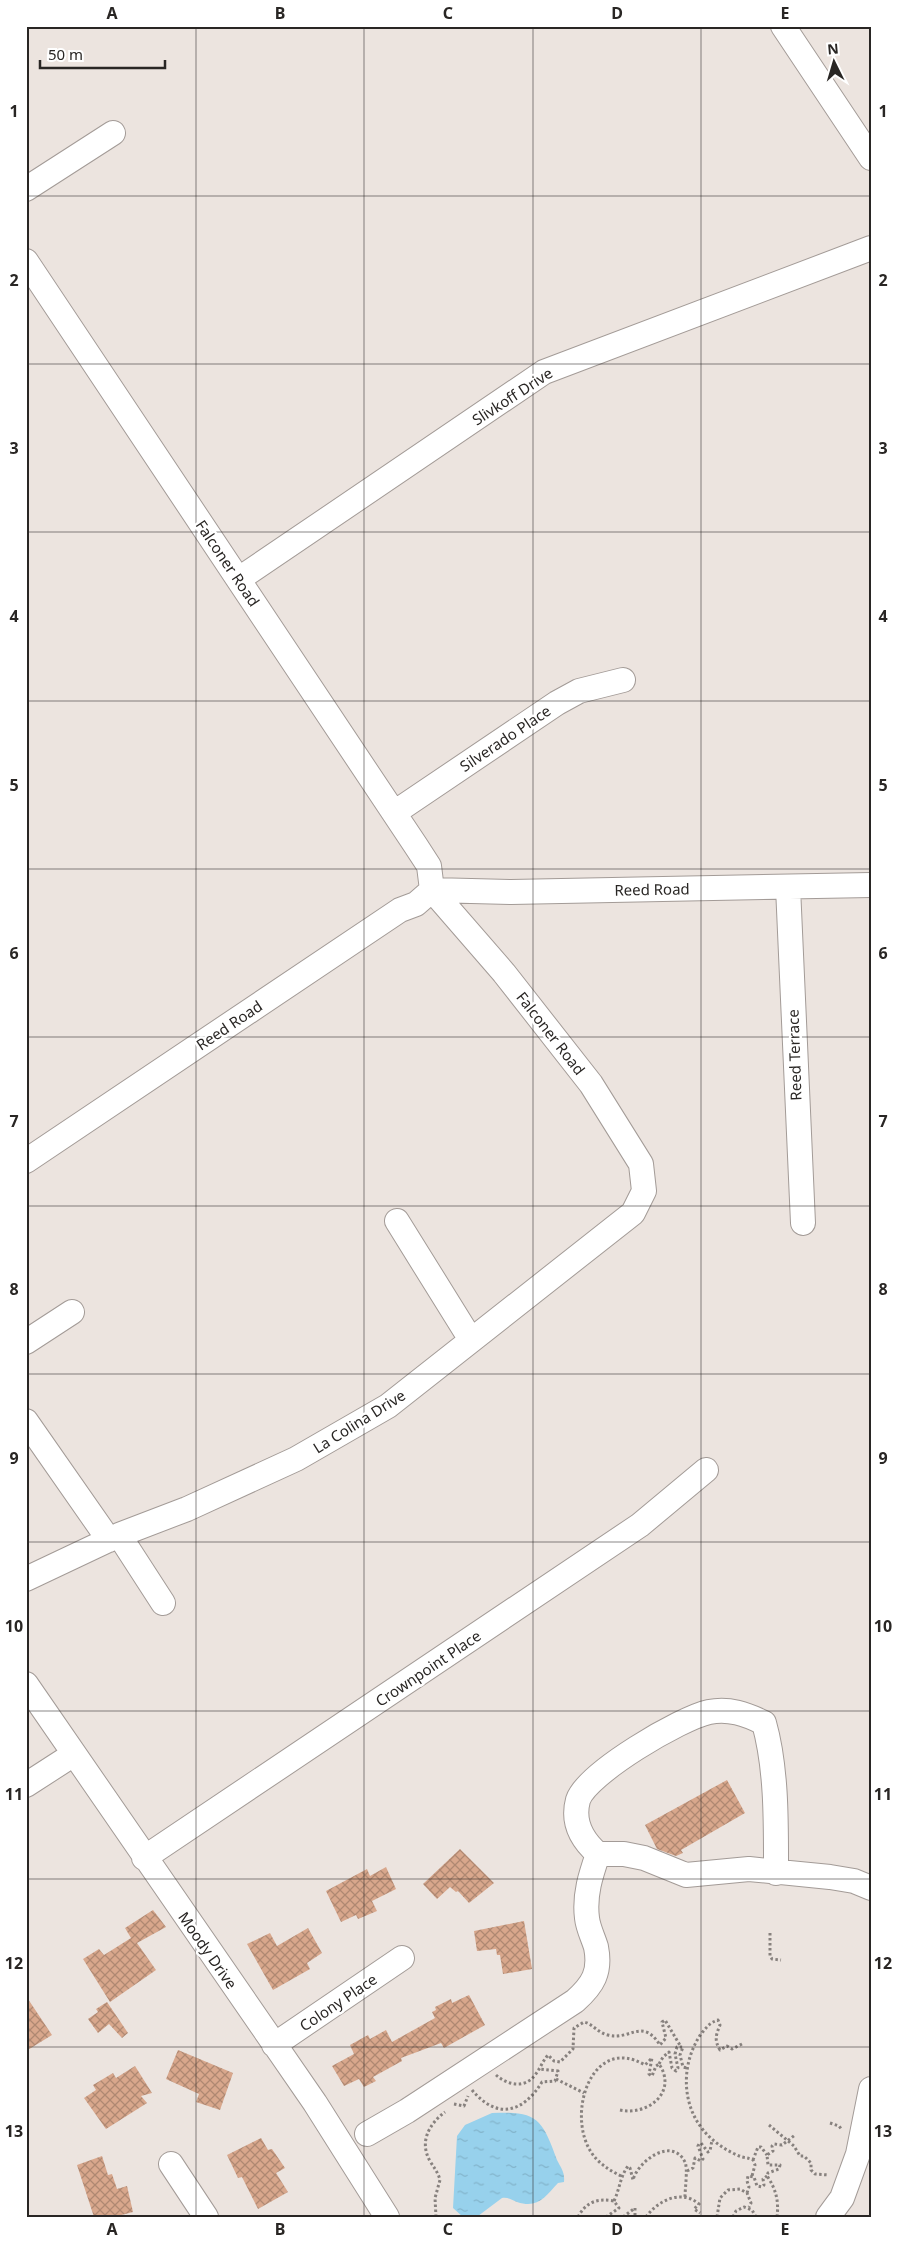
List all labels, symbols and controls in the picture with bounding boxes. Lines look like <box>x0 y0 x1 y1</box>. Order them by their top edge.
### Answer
text: A <box>106 2 118 24</box>
text: B <box>275 2 285 24</box>
text: C <box>443 2 453 24</box>
text: D <box>611 2 623 24</box>
text: E <box>781 2 790 24</box>
scale bar <box>40 38 165 70</box>
north arrow <box>810 38 860 88</box>
text: N <box>826 39 839 59</box>
text: 50 m <box>48 44 83 64</box>
text: 1 <box>9 100 19 122</box>
text: 1 <box>878 100 888 122</box>
text: 2 <box>9 269 19 291</box>
text: 2 <box>878 269 888 291</box>
street label: Slivkoff Drive <box>468 363 556 429</box>
text: 3 <box>9 437 19 459</box>
text: 3 <box>878 437 888 459</box>
street label: Falconer Road <box>192 516 264 610</box>
text: 4 <box>9 605 19 627</box>
text: 4 <box>878 605 888 627</box>
street label: Silverado Place <box>456 700 554 776</box>
text: 5 <box>9 774 19 796</box>
text: 5 <box>878 774 888 796</box>
street label: Reed Road <box>614 878 690 900</box>
text: 6 <box>9 942 19 964</box>
text: 6 <box>878 942 888 964</box>
street label: Falconer Road <box>512 987 590 1079</box>
street label: Reed Road <box>192 996 266 1054</box>
street label: Reed Terrace <box>782 1009 806 1101</box>
text: 7 <box>9 1110 19 1132</box>
text: 7 <box>878 1110 888 1132</box>
text: 8 <box>9 1278 19 1300</box>
text: 8 <box>878 1278 888 1300</box>
street label: La Colina Drive <box>309 1385 409 1457</box>
text: 9 <box>9 1447 19 1469</box>
text: 9 <box>878 1447 888 1469</box>
text: 10 <box>5 1615 23 1637</box>
text: 10 <box>874 1615 892 1637</box>
street label: Crownpoint Place <box>371 1625 485 1711</box>
text: 11 <box>5 1783 23 1805</box>
text: 11 <box>874 1783 892 1805</box>
street label: Moody Drive <box>174 1908 242 1992</box>
text: 12 <box>5 1952 23 1974</box>
text: 12 <box>874 1952 892 1974</box>
street label: Colony Place <box>295 1969 381 2035</box>
text: 13 <box>5 2120 23 2142</box>
text: 13 <box>874 2120 892 2142</box>
text: A <box>106 2218 118 2240</box>
text: B <box>275 2218 285 2240</box>
text: C <box>443 2218 453 2240</box>
text: D <box>611 2218 623 2240</box>
text: E <box>781 2218 790 2240</box>

